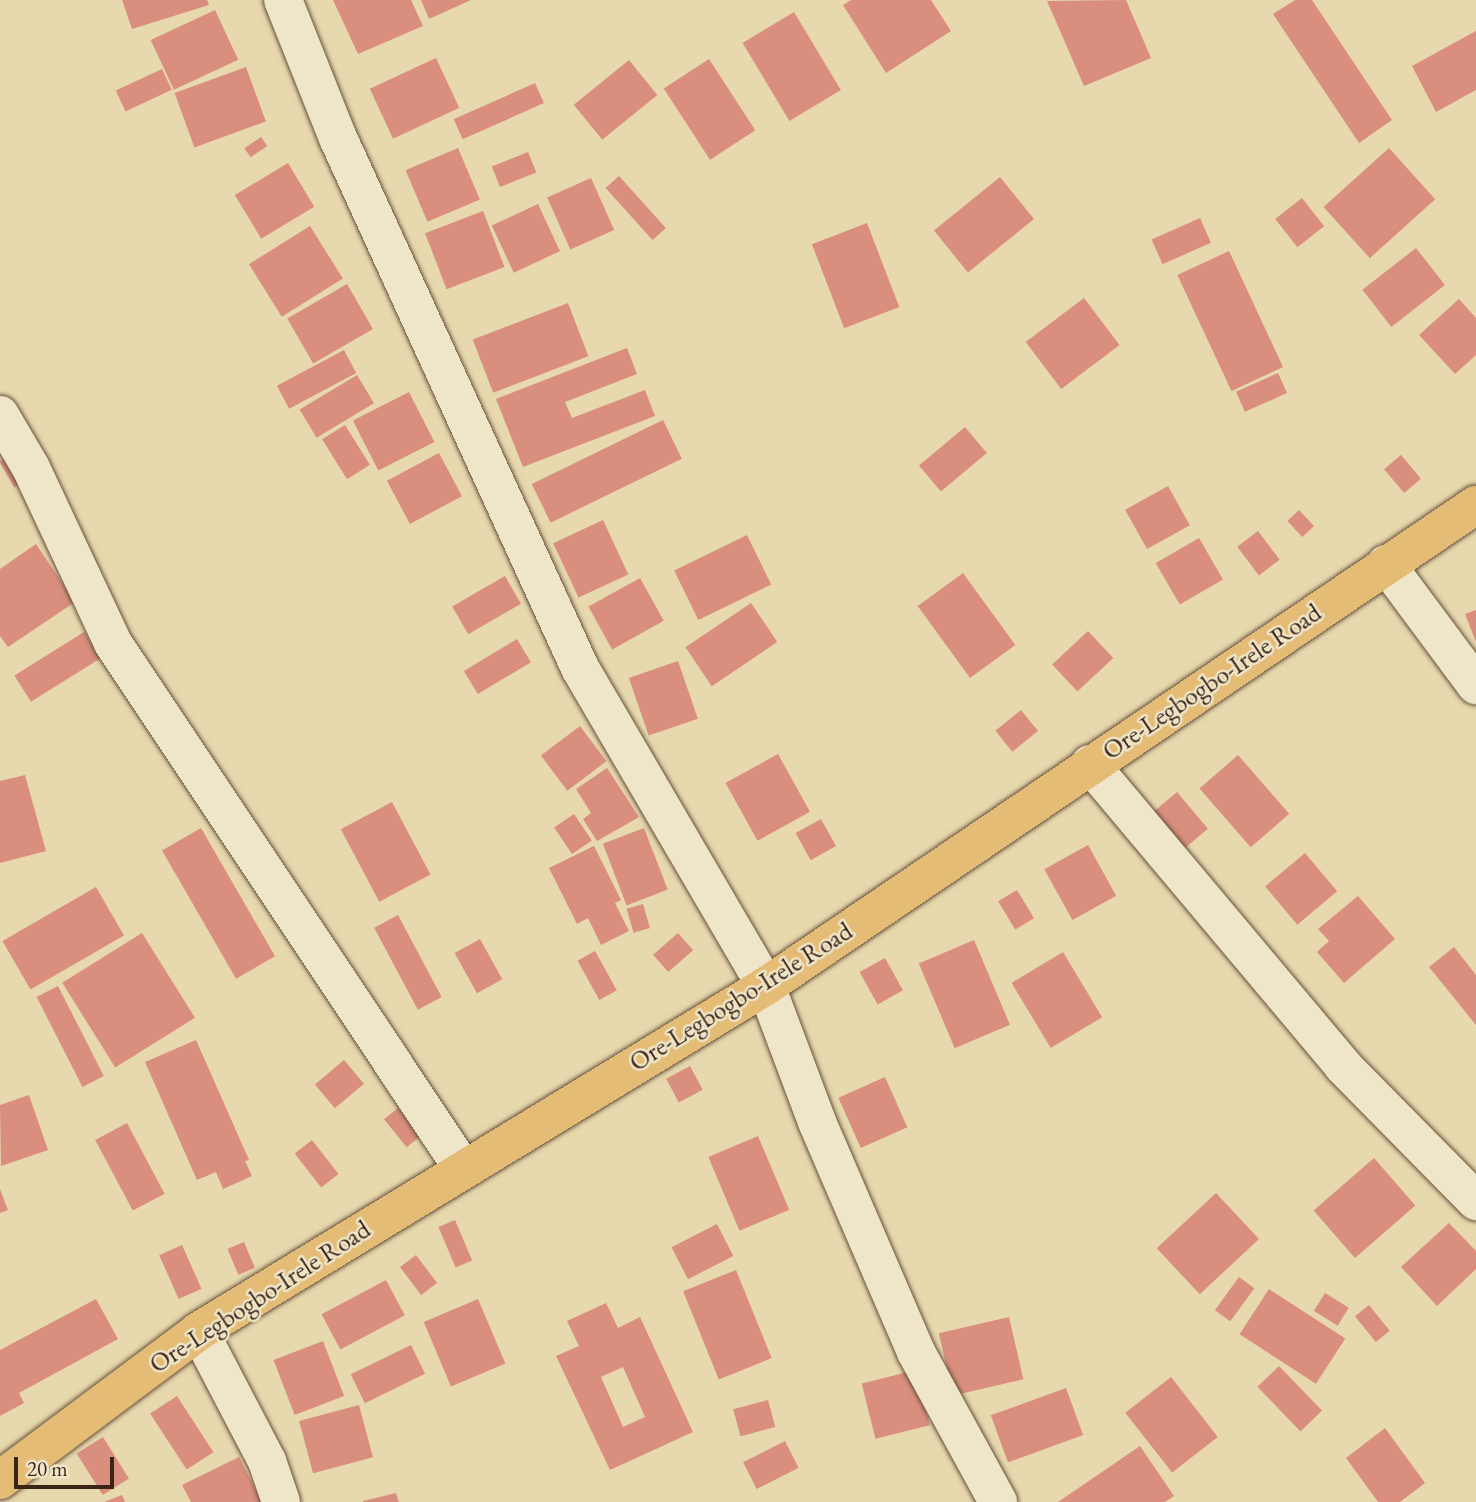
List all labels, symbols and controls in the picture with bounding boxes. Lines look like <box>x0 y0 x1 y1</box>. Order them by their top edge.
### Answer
street label: Ore-Legbogbo-Irele Road <box>1097 597 1327 767</box>
street label: Ore-Legbogbo-Irele Road <box>624 916 858 1078</box>
street label: Ore-Legbogbo-Irele Road <box>144 1214 376 1380</box>
scale bar <box>18 1442 117 1486</box>
text: 20 m <box>27 1455 68 1482</box>

